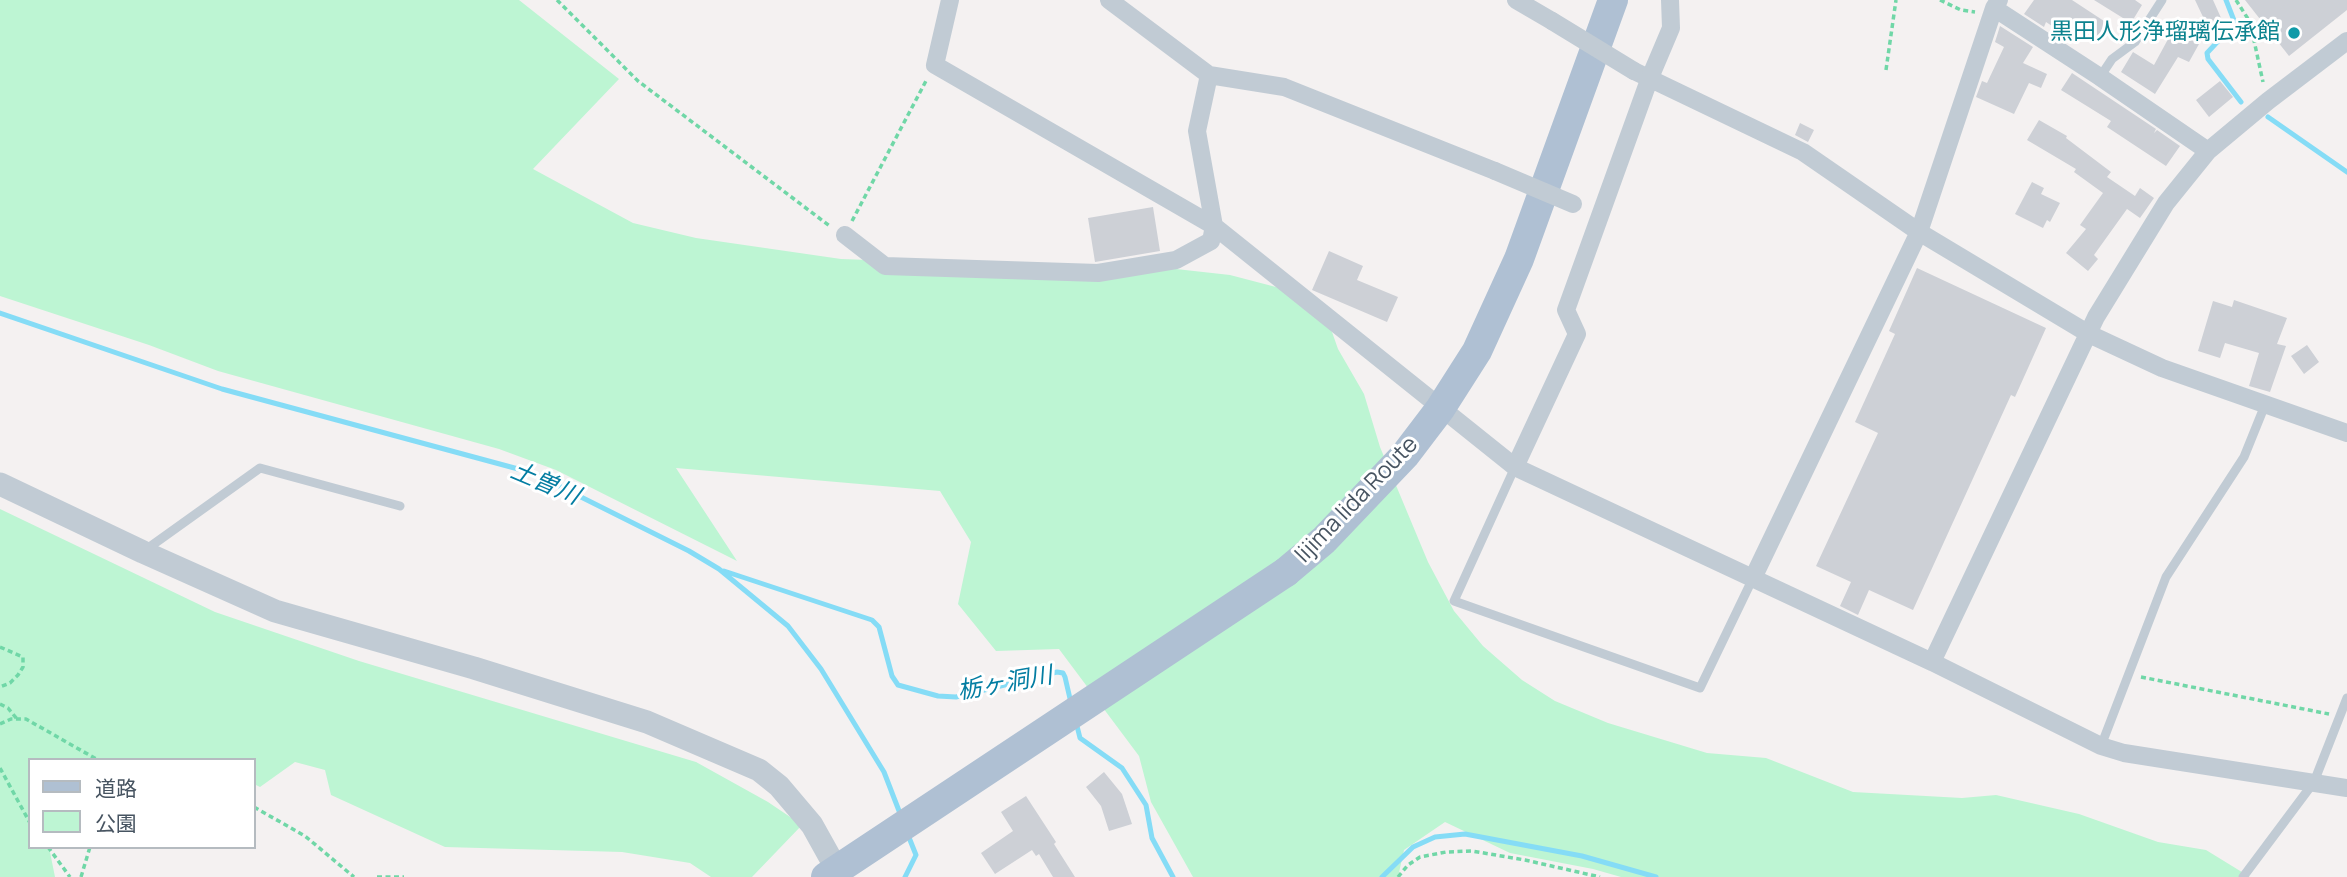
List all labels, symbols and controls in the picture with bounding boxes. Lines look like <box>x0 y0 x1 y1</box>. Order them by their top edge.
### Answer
place label: 黒田人形浄瑠璃伝承館 <box>2050 19 2280 47</box>
marker: 黒田人形浄瑠璃伝承館 <box>2286 25 2302 41</box>
street label: Iijima Iida Route <box>1290 431 1424 569</box>
water label: 土曽川 <box>506 457 584 511</box>
water label: 栃ヶ洞川 <box>955 661 1055 707</box>
legend <box>28 758 256 849</box>
text: 道路 <box>95 774 137 802</box>
text: 公園 <box>95 809 137 837</box>

